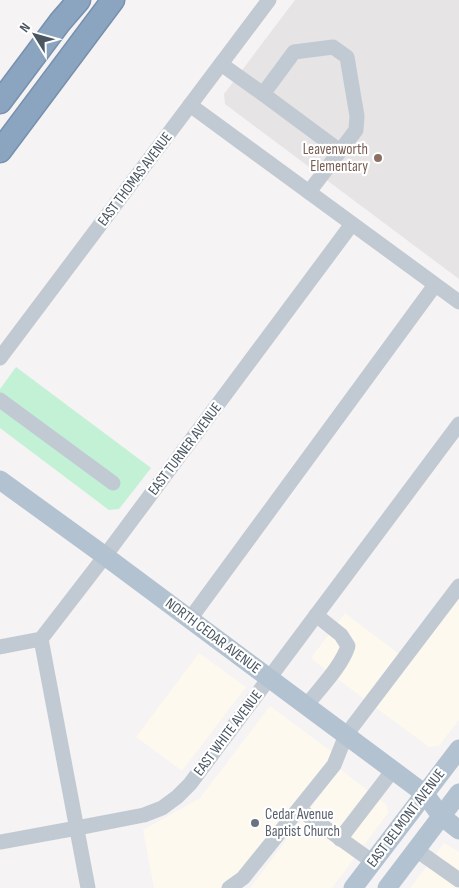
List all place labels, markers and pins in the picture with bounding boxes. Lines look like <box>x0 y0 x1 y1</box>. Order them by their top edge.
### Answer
place label: Leavenworth Elementary <box>303 140 368 176</box>
marker: Leavenworth Elementary <box>372 152 384 164</box>
place label: Cedar Avenue Baptist Church <box>265 805 340 841</box>
marker: Cedar Avenue Baptist Church <box>249 817 261 829</box>

